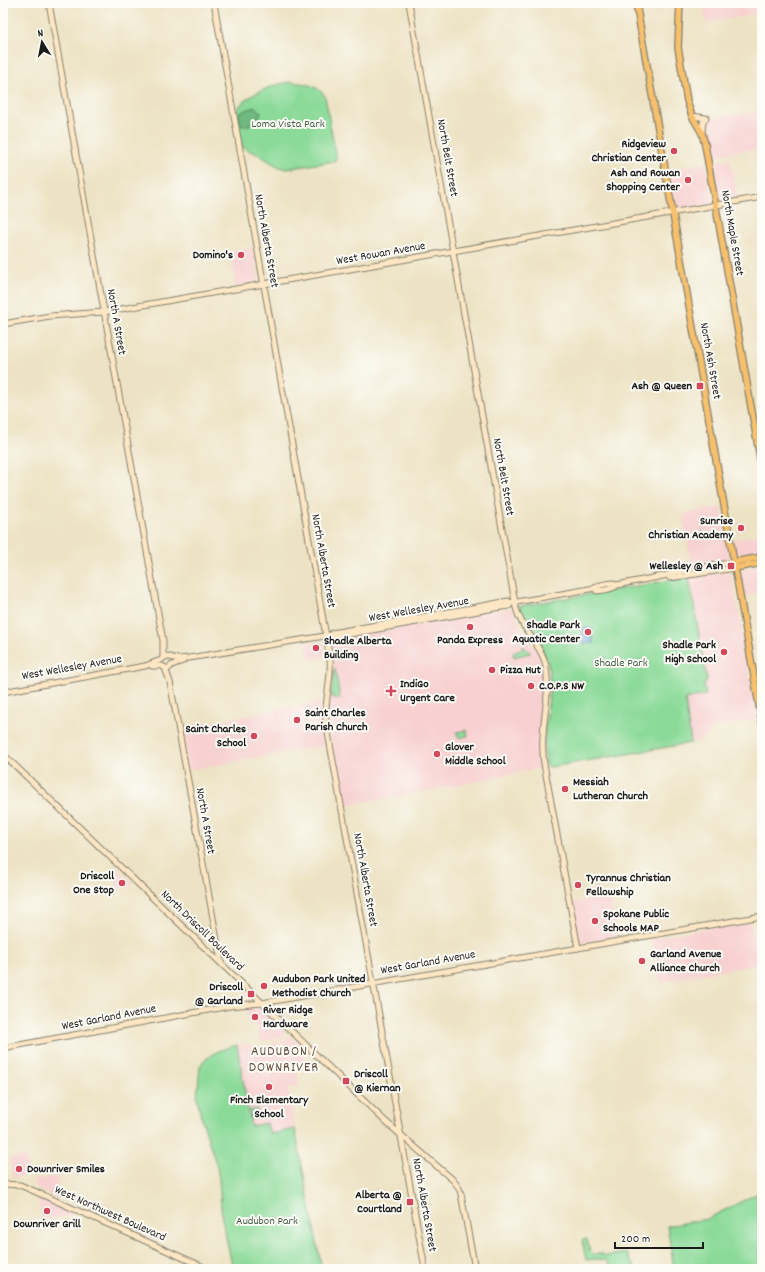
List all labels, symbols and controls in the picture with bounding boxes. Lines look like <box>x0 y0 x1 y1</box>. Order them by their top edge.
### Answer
north arrow <box>22 22 62 62</box>
text: N <box>37 26 45 42</box>
park label: Loma Vista Park <box>251 116 325 133</box>
street label: North Belt Street <box>432 118 462 199</box>
place label: Ridgeview Christian Center <box>591 136 667 167</box>
marker: Ridgeview Christian Center <box>669 146 679 156</box>
place label: Ash and Rowan Shopping Center <box>606 165 681 196</box>
marker: Ash and Rowan Shopping Center <box>683 175 693 185</box>
street label: North Maple Street <box>716 189 748 278</box>
street label: North Alberta Street <box>249 193 283 290</box>
street label: West Rowan Avenue <box>335 238 427 270</box>
place label: Domino's <box>193 247 233 264</box>
marker: Domino's <box>236 250 246 260</box>
street label: North A Street <box>102 288 130 357</box>
street label: North Ash Street <box>695 321 725 401</box>
place label: Ash @ Queen <box>632 378 692 395</box>
marker: Ash @ Queen <box>695 381 705 391</box>
street label: North Belt Street <box>488 437 518 518</box>
street label: North Alberta Street <box>306 513 340 610</box>
place label: Sunrise Christian Academy <box>648 513 734 544</box>
marker: Sunrise Christian Academy <box>736 523 746 533</box>
place label: Wellesley @ Ash <box>650 558 723 575</box>
marker: Wellesley @ Ash <box>726 561 736 571</box>
street label: West Wellesley Avenue <box>368 593 470 627</box>
place label: Shadle Park Aquatic Center <box>512 617 581 648</box>
marker: Panda Express <box>465 622 475 632</box>
marker: Shadle Park Aquatic Center <box>583 627 593 637</box>
place label: Panda Express <box>437 632 503 649</box>
place label: Shadle Alberta Building <box>324 633 393 664</box>
place label: Shadle Park High School <box>663 637 716 668</box>
marker: Shadle Alberta Building <box>311 643 321 653</box>
marker: Shadle Park High School <box>719 647 729 657</box>
street label: West Wellesley Avenue <box>21 651 123 685</box>
park label: Shadle Park <box>594 655 648 672</box>
place label: Pizza Hut <box>500 662 541 679</box>
marker: Pizza Hut <box>487 665 497 675</box>
place label: IndiGo Urgent Care <box>400 676 456 707</box>
place label: C.O.P.S NW <box>539 678 585 695</box>
marker: C.O.P.S NW <box>526 681 536 691</box>
marker: IndiGo Urgent Care <box>385 685 397 697</box>
place label: Saint Charles Parish Church <box>305 705 368 736</box>
marker: Saint Charles Parish Church <box>292 715 302 725</box>
place label: Saint Charles School <box>185 721 246 752</box>
marker: Saint Charles School <box>249 731 259 741</box>
place label: Glover Middle School <box>445 739 506 770</box>
marker: Glover Middle School <box>432 749 442 759</box>
place label: Messiah Lutheran Church <box>573 774 649 805</box>
marker: Messiah Lutheran Church <box>560 784 570 794</box>
street label: North A Street <box>191 787 219 856</box>
street label: North Alberta Street <box>348 832 382 929</box>
place label: Driscoll One Stop <box>73 868 114 899</box>
place label: Tyrannus Christian Fellowship <box>586 870 671 901</box>
marker: Driscoll One Stop <box>117 878 127 888</box>
marker: Tyrannus Christian Fellowship <box>573 880 583 890</box>
street label: North Driscoll Boulevard <box>157 887 247 975</box>
place label: Spokane Public Schools MAP <box>603 906 669 937</box>
marker: Spokane Public Schools MAP <box>590 916 600 926</box>
street label: West Garland Avenue <box>379 946 477 980</box>
place label: Garland Avenue Alliance Church <box>650 946 722 977</box>
marker: Garland Avenue Alliance Church <box>637 956 647 966</box>
place label: Audubon Park United Methodist Church <box>272 971 366 1002</box>
place label: Driscoll @ Garland <box>195 979 243 1010</box>
marker: Audubon Park United Methodist Church <box>259 981 269 991</box>
marker: Driscoll @ Garland <box>246 989 256 999</box>
street label: West Garland Avenue <box>60 1001 158 1035</box>
place label: River Ridge Hardware <box>263 1002 313 1033</box>
marker: River Ridge Hardware <box>250 1012 260 1022</box>
district label: AUDUBON / DOWNRIVER <box>249 1042 319 1078</box>
place label: Driscoll @ Kiernan <box>354 1066 401 1097</box>
marker: Driscoll @ Kiernan <box>341 1076 351 1086</box>
marker: Finch Elementary School <box>264 1082 274 1092</box>
place label: Finch Elementary School <box>230 1092 309 1123</box>
street label: North Alberta Street <box>407 1157 441 1254</box>
place label: Downriver Smiles <box>27 1161 105 1178</box>
marker: Downriver Smiles <box>14 1164 24 1174</box>
street label: West Northwest Boulevard <box>52 1182 168 1246</box>
place label: Alberta @ Courtland <box>355 1187 402 1218</box>
marker: Alberta @ Courtland <box>405 1197 415 1207</box>
marker: Downriver Grill <box>42 1206 52 1216</box>
park label: Audubon Park <box>236 1213 298 1230</box>
place label: Downriver Grill <box>13 1216 81 1233</box>
scale bar <box>615 1224 703 1250</box>
text: 200 m <box>621 1231 650 1248</box>

